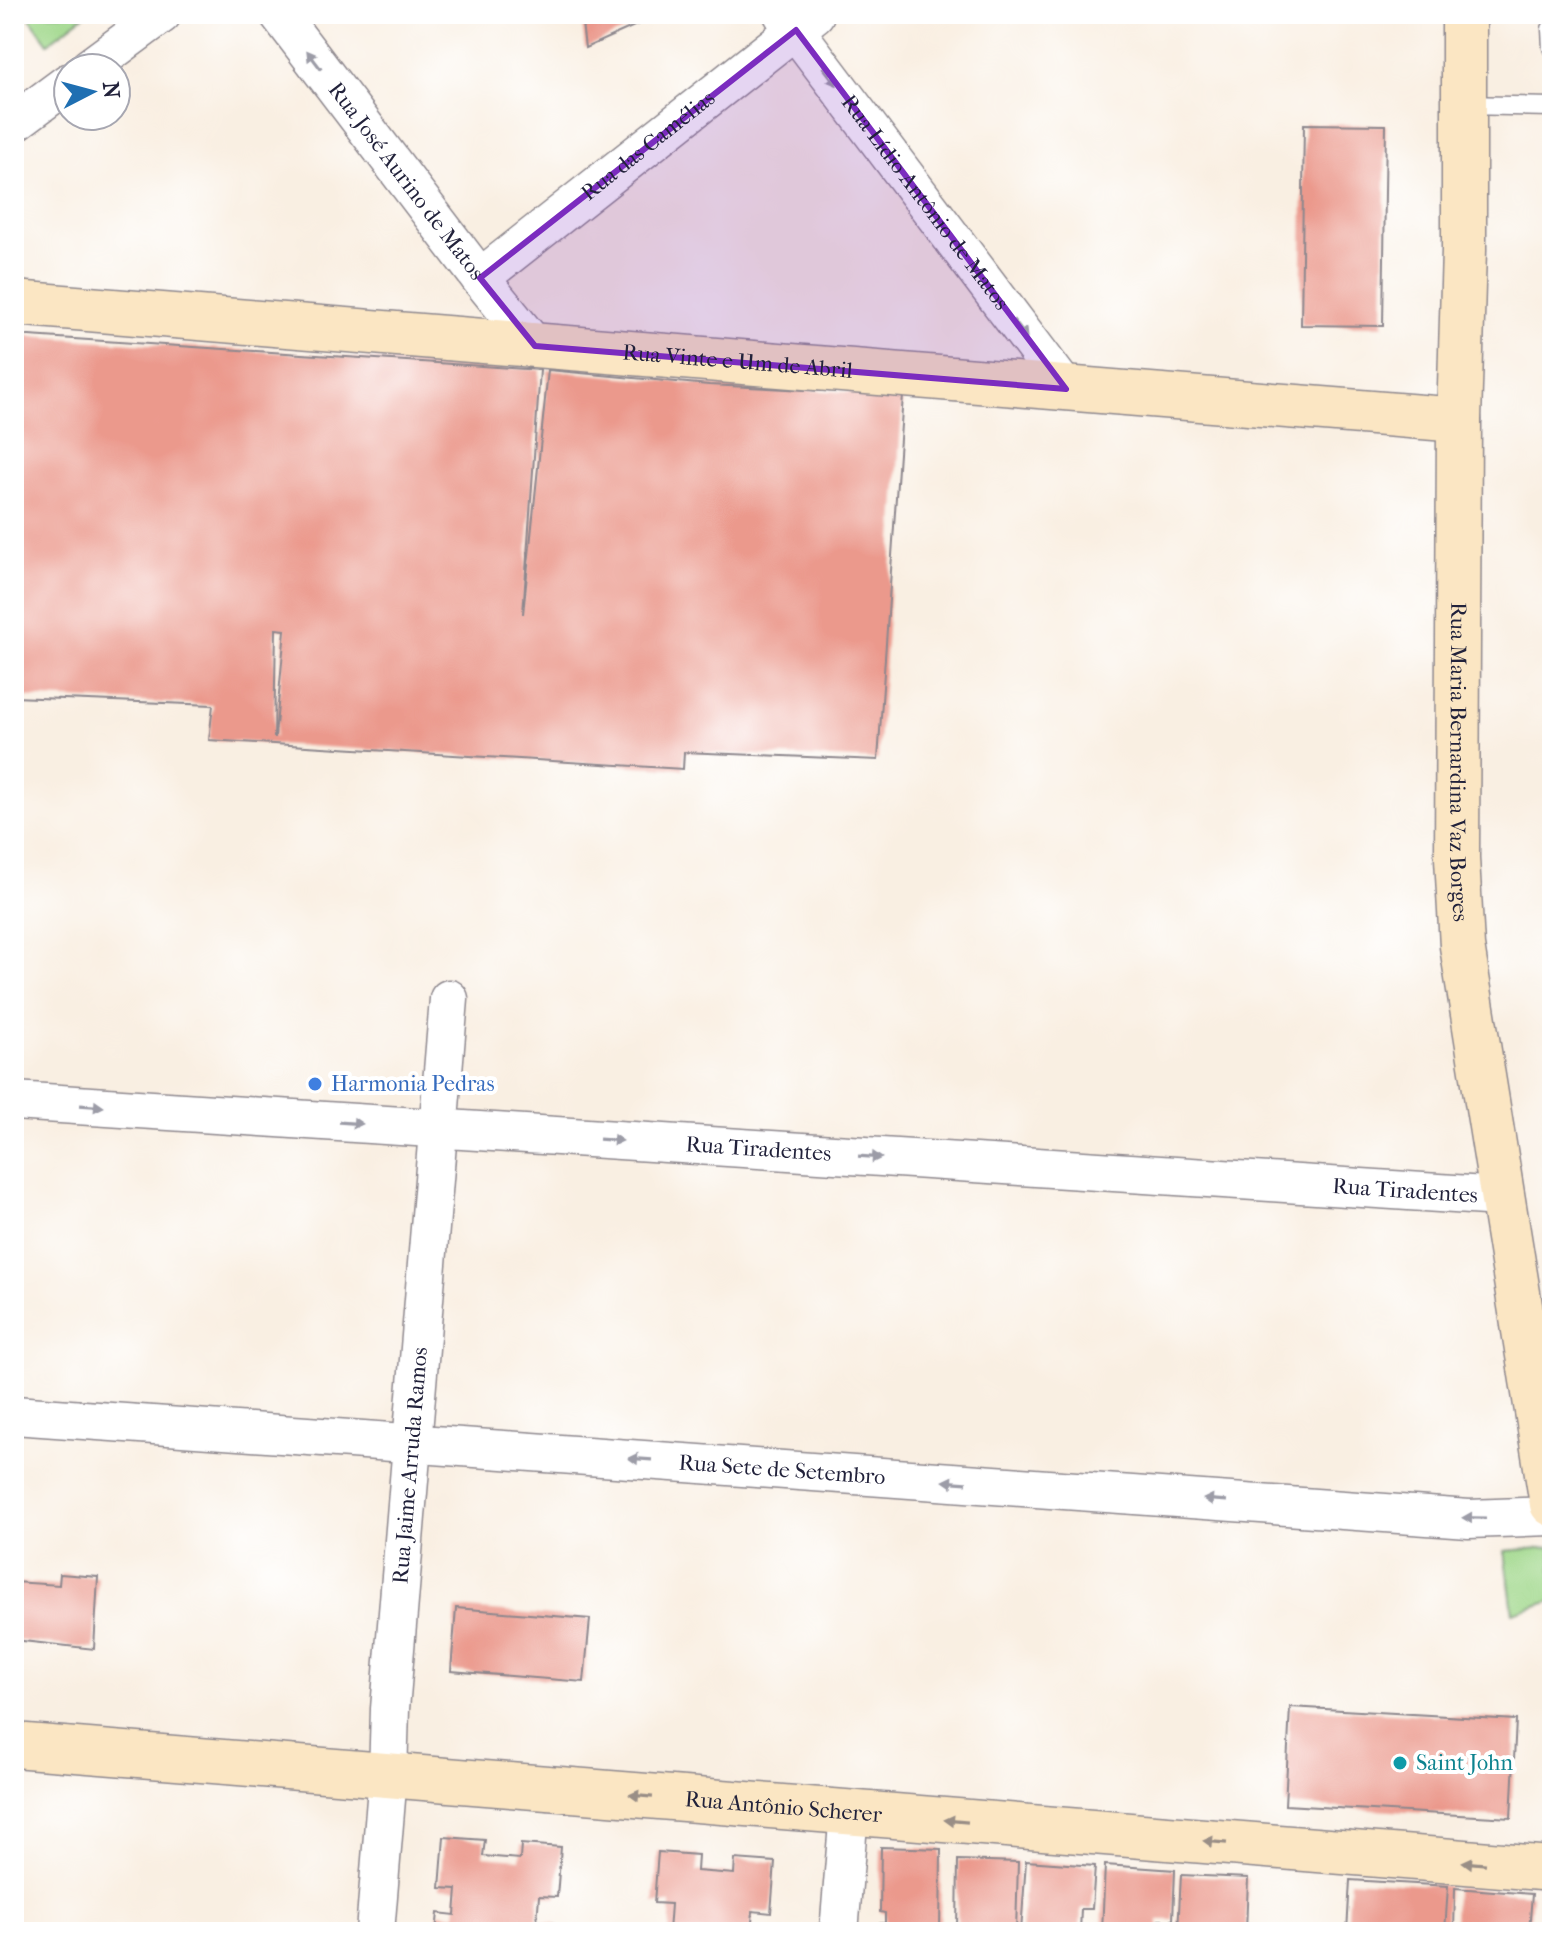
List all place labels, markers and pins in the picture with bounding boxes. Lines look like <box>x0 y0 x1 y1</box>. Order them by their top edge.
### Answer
place label: Harmonia Pedras <box>331 1071 495 1097</box>
marker: Harmonia Pedras <box>306 1075 324 1093</box>
place label: Saint John <box>1416 1750 1513 1776</box>
marker: Saint John <box>1391 1754 1409 1772</box>

